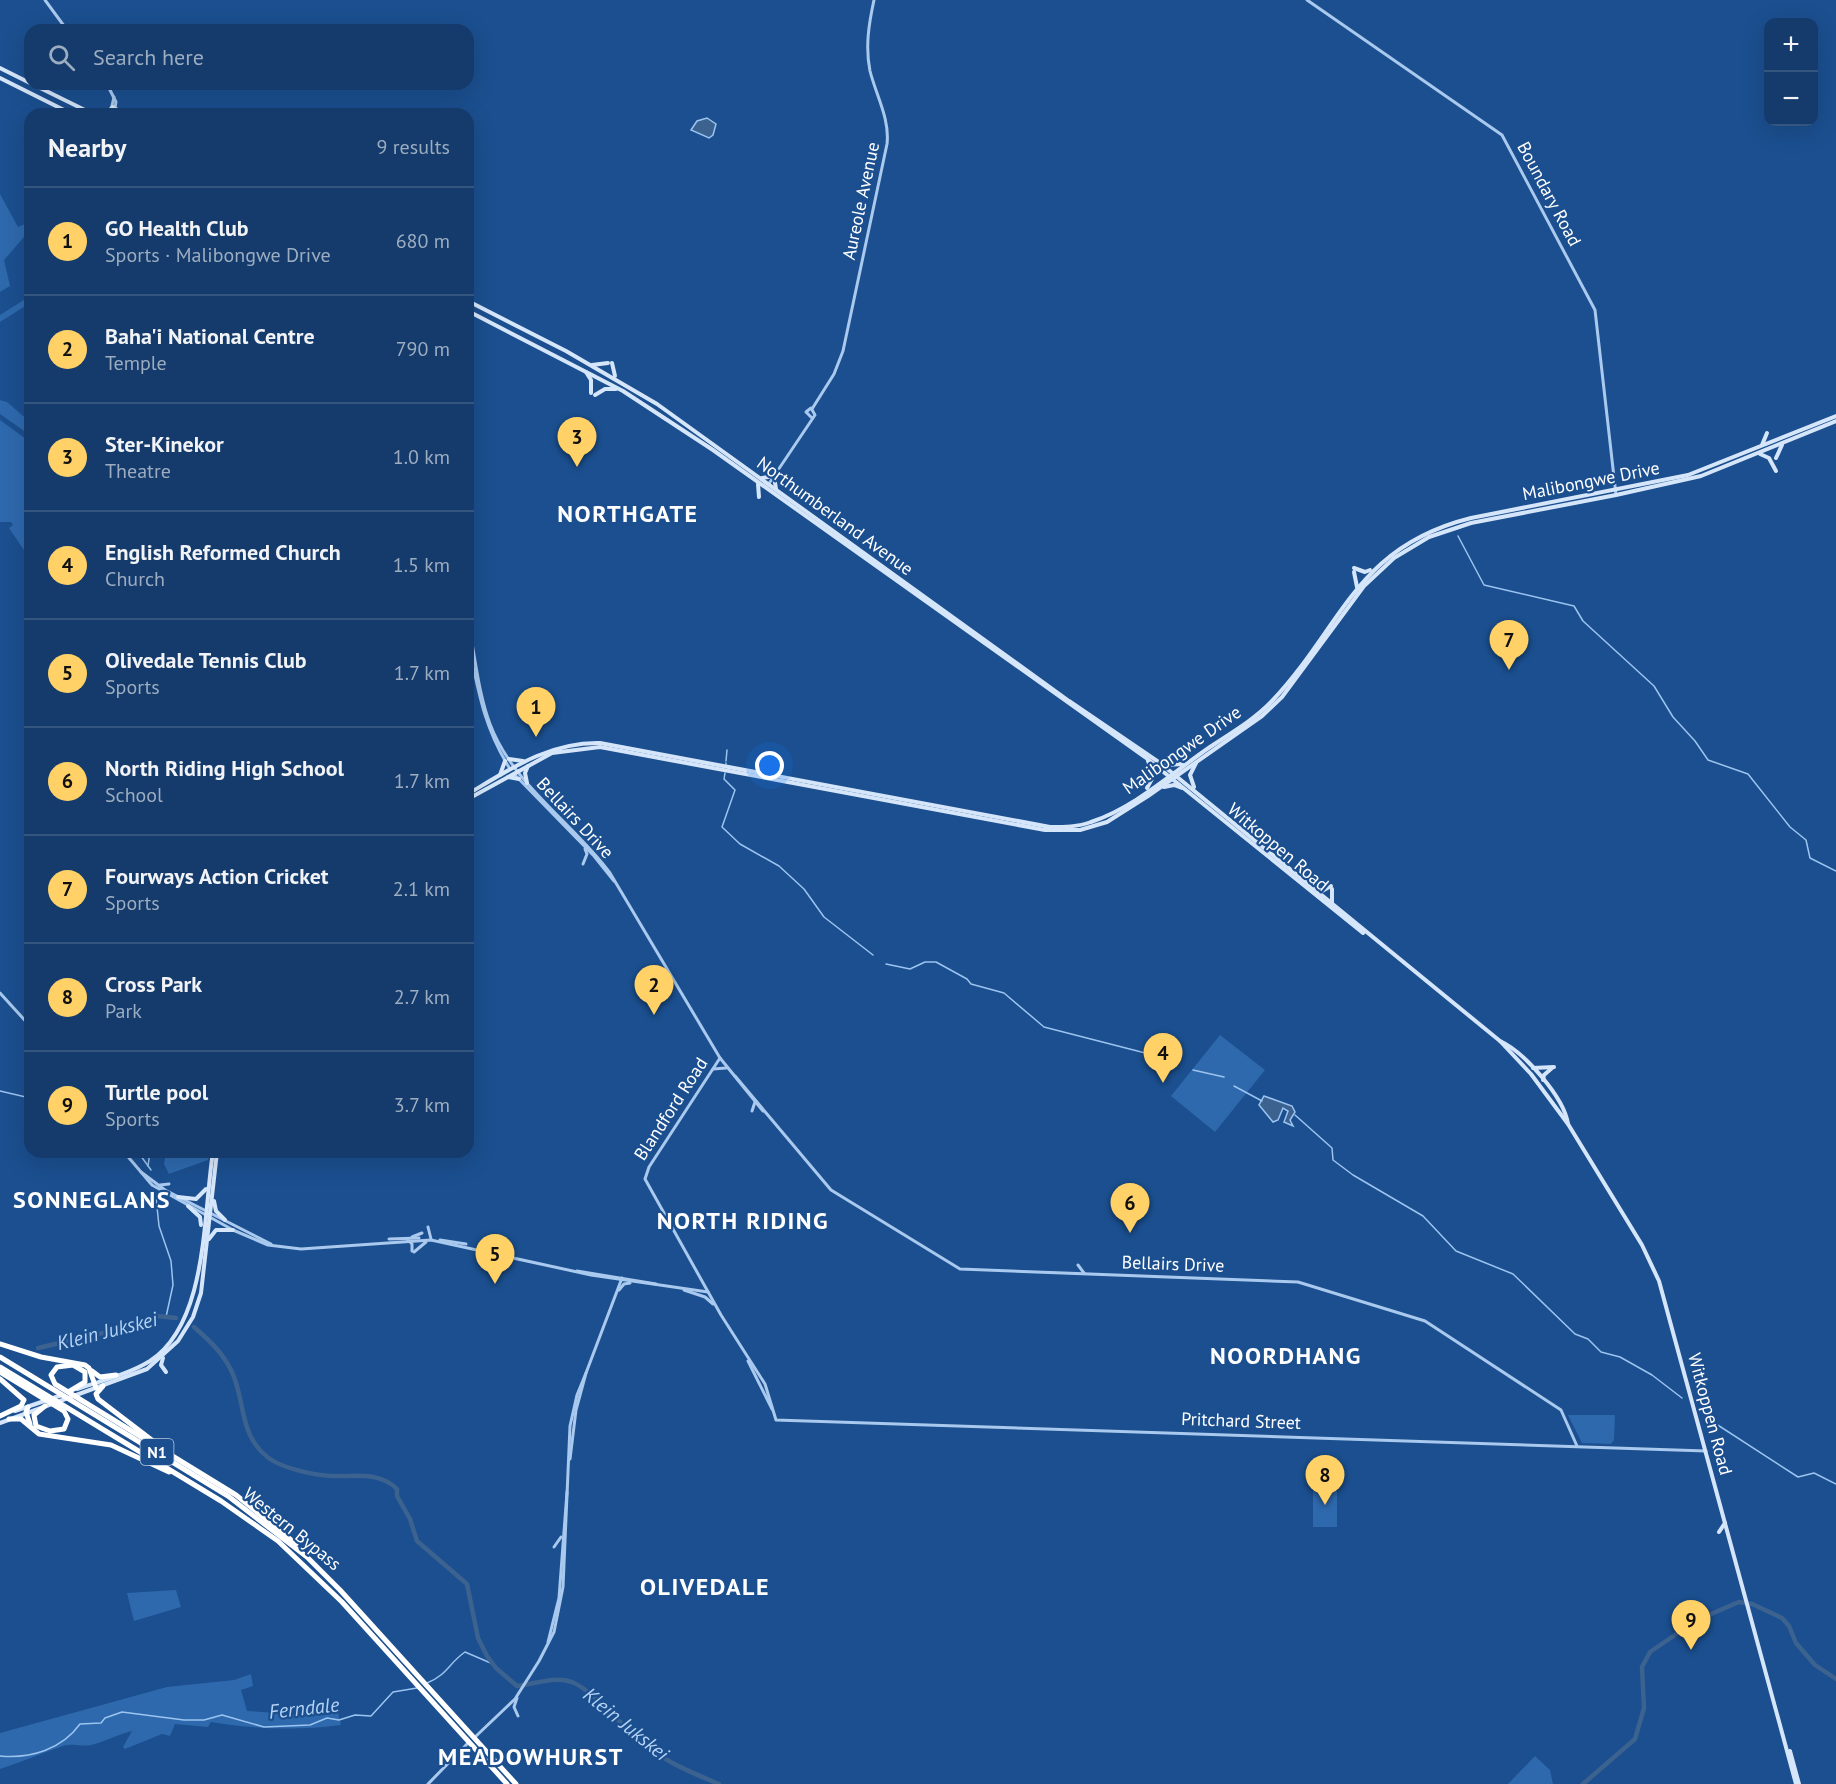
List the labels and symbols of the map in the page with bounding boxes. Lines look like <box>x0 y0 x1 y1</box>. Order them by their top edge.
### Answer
street label: Boundary Road <box>1512 138 1587 250</box>
street label: Aureole Avenue <box>837 140 884 262</box>
pin: 3 <box>558 418 596 467</box>
street label: Northumberland Avenue <box>753 451 918 580</box>
street label: Malibongwe Drive <box>1520 456 1662 505</box>
district label: NORTHGATE <box>557 498 699 529</box>
pin: 7 <box>1490 620 1528 670</box>
pin: 1 <box>516 688 556 737</box>
street label: Malibongwe Drive <box>1118 700 1245 799</box>
your location <box>755 751 784 780</box>
street label: Bellairs Drive <box>532 772 619 863</box>
street label: Witkoppen Road <box>1223 798 1334 896</box>
pin: 2 <box>634 966 674 1015</box>
pin: 4 <box>1144 1034 1182 1083</box>
street label: Blandford Road <box>629 1053 712 1165</box>
district label: SONNEGLANS <box>13 1184 171 1215</box>
pin: 6 <box>1110 1184 1150 1233</box>
district label: NORTH RIDING <box>657 1205 829 1236</box>
pin: 5 <box>476 1234 514 1284</box>
street label: Bellairs Drive <box>1121 1250 1225 1277</box>
water label: Klein Jukskei <box>54 1306 161 1356</box>
district label: NOORDHANG <box>1210 1340 1362 1371</box>
street label: Witkoppen Road <box>1683 1350 1738 1477</box>
street label: Pritchard Street <box>1181 1407 1301 1434</box>
road number: N1 <box>140 1439 174 1465</box>
pin: 8 <box>1306 1456 1344 1505</box>
street label: Western Bypass <box>239 1482 346 1575</box>
district label: OLIVEDALE <box>640 1571 770 1602</box>
pin: 9 <box>1672 1600 1710 1650</box>
water label: Klein Jukskei <box>578 1682 675 1767</box>
water label: Ferndale <box>267 1691 341 1725</box>
district label: MEADOWHURST <box>438 1741 624 1772</box>

